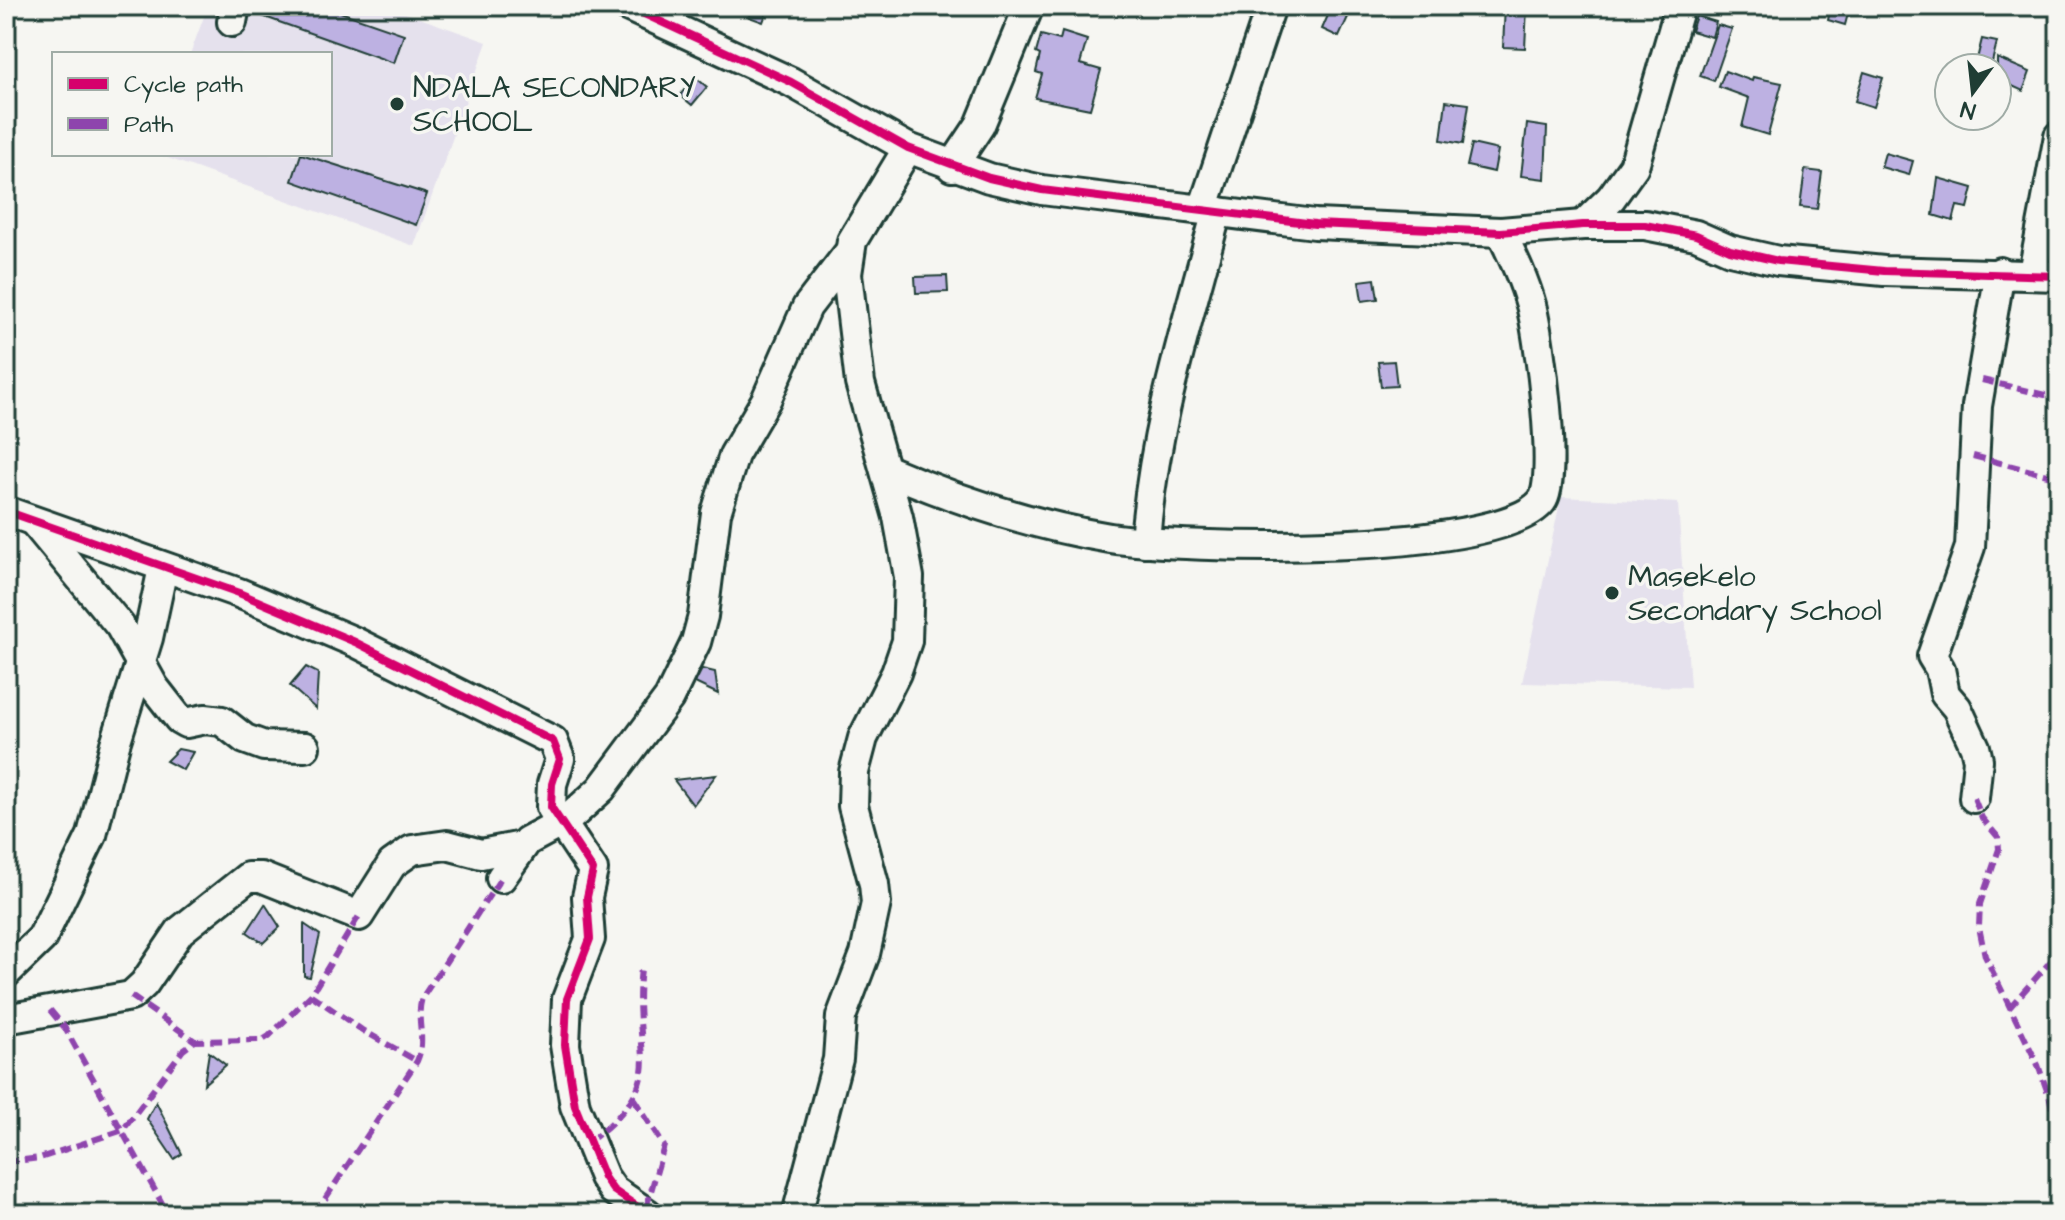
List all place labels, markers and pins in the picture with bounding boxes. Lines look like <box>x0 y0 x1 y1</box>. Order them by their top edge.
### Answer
place label: NDALA SECONDARY SCHOOL <box>413 67 696 143</box>
marker: NDALA SECONDARY SCHOOL <box>388 95 406 113</box>
place label: Masekelo Secondary School <box>1628 556 1882 633</box>
marker: Masekelo Secondary School <box>1603 584 1621 602</box>

